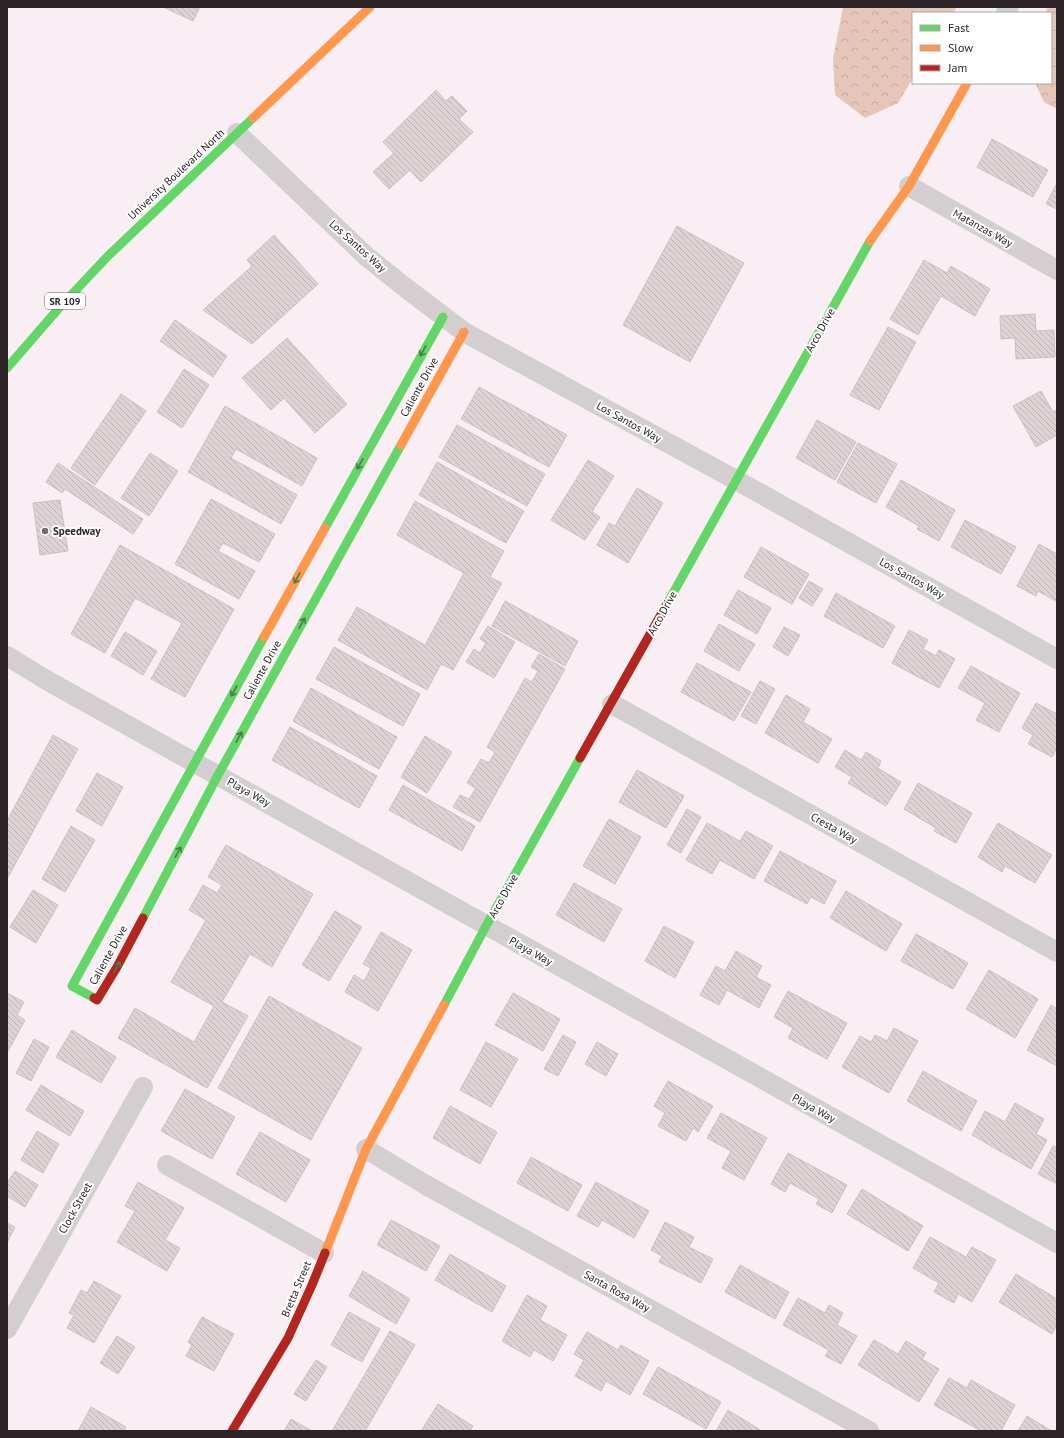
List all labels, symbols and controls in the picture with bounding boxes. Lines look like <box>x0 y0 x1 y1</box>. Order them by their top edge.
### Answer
legend <box>912 12 1052 84</box>
text: Fast <box>948 20 969 35</box>
text: Slow <box>948 40 973 55</box>
text: Jam <box>947 60 967 75</box>
street label: University Boulevard North <box>125 126 227 222</box>
street label: Matanzas Way <box>951 206 1016 251</box>
street label: Los Santos Way <box>327 217 390 276</box>
road number: SR 109 <box>45 293 85 309</box>
street label: Arco Drive <box>802 305 838 355</box>
one-way arrow <box>419 344 427 356</box>
street label: Caliente Drive <box>397 354 441 419</box>
street label: Los Santos Way <box>594 398 665 446</box>
one-way arrow <box>356 458 364 470</box>
place label: Speedway <box>53 524 101 538</box>
marker: Speedway <box>40 526 50 536</box>
street label: Los Santos Way <box>877 554 948 602</box>
one-way arrow <box>292 572 300 584</box>
street label: Arco Drive <box>644 588 680 638</box>
one-way arrow <box>298 618 306 630</box>
street label: Caliente Drive <box>240 637 284 702</box>
one-way arrow <box>229 685 237 697</box>
one-way arrow <box>236 731 243 743</box>
street label: Playa Way <box>225 774 274 810</box>
street label: Cresta Way <box>808 809 861 847</box>
one-way arrow <box>174 846 182 858</box>
street label: Arco Drive <box>485 871 521 921</box>
street label: Caliente Drive <box>86 922 130 987</box>
street label: Playa Way <box>507 933 556 969</box>
one-way arrow <box>113 961 121 973</box>
street label: Playa Way <box>790 1090 839 1126</box>
street label: Clock Street <box>55 1180 95 1236</box>
street label: Bretta Street <box>278 1259 314 1319</box>
street label: Santa Rosa Way <box>582 1267 653 1315</box>

